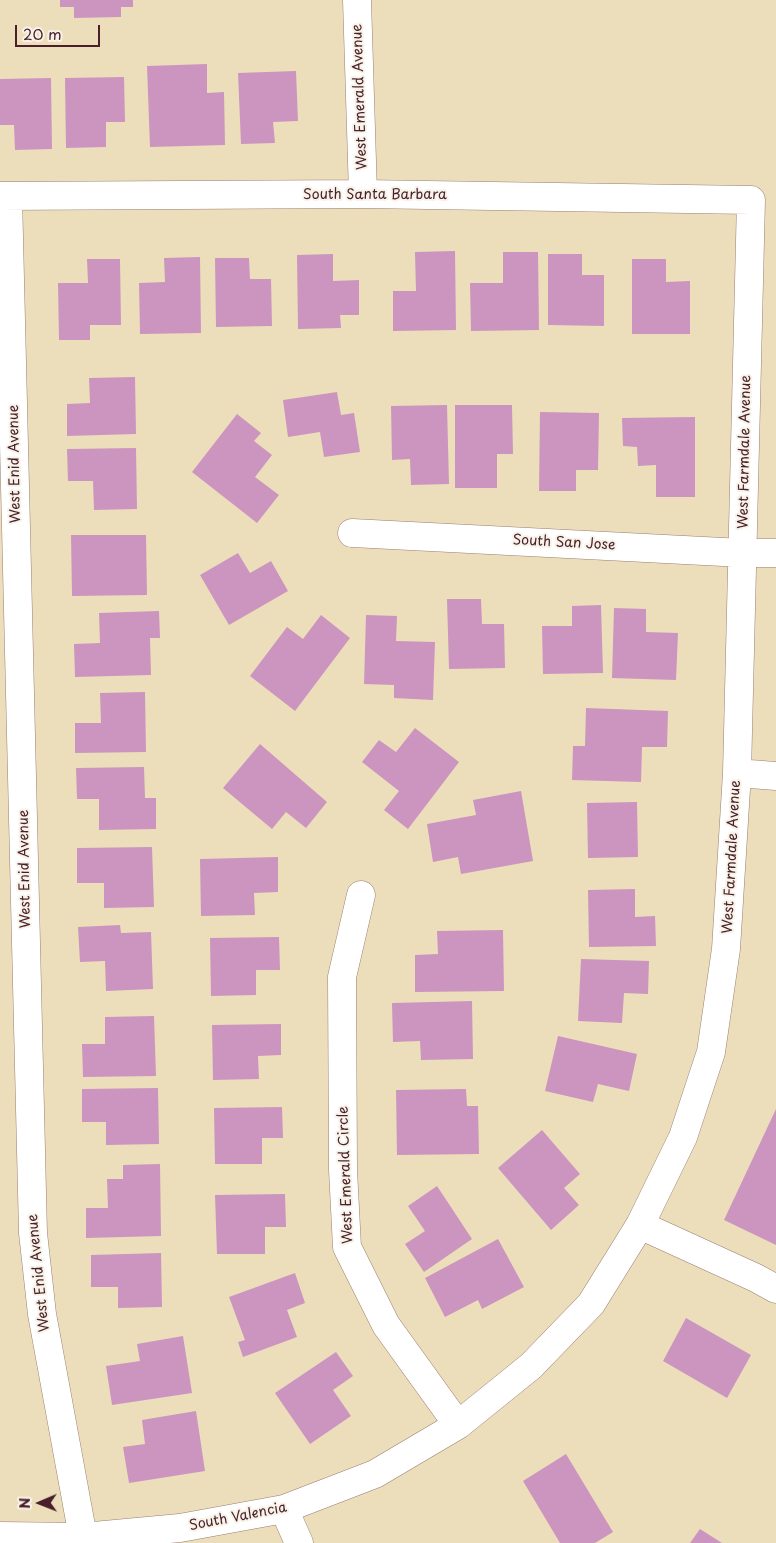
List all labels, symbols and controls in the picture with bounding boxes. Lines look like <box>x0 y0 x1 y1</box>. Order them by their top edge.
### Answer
scale bar <box>18 15 102 47</box>
text: 20 m <box>23 22 62 45</box>
street label: West Emerald Avenue <box>349 24 371 170</box>
street label: South Santa Barbara <box>303 187 447 203</box>
street label: West Farmdale Avenue <box>735 375 755 529</box>
street label: West Enid Avenue <box>6 405 24 523</box>
street label: South San Jose <box>512 532 616 554</box>
street label: West Farmdale Avenue <box>720 780 744 934</box>
street label: West Enid Avenue <box>16 810 34 928</box>
street label: West Emerald Circle <box>335 1106 357 1244</box>
street label: West Enid Avenue <box>24 1213 54 1333</box>
north arrow <box>15 1478 65 1528</box>
text: N <box>14 1498 35 1509</box>
street label: South Valencia <box>188 1499 288 1535</box>

